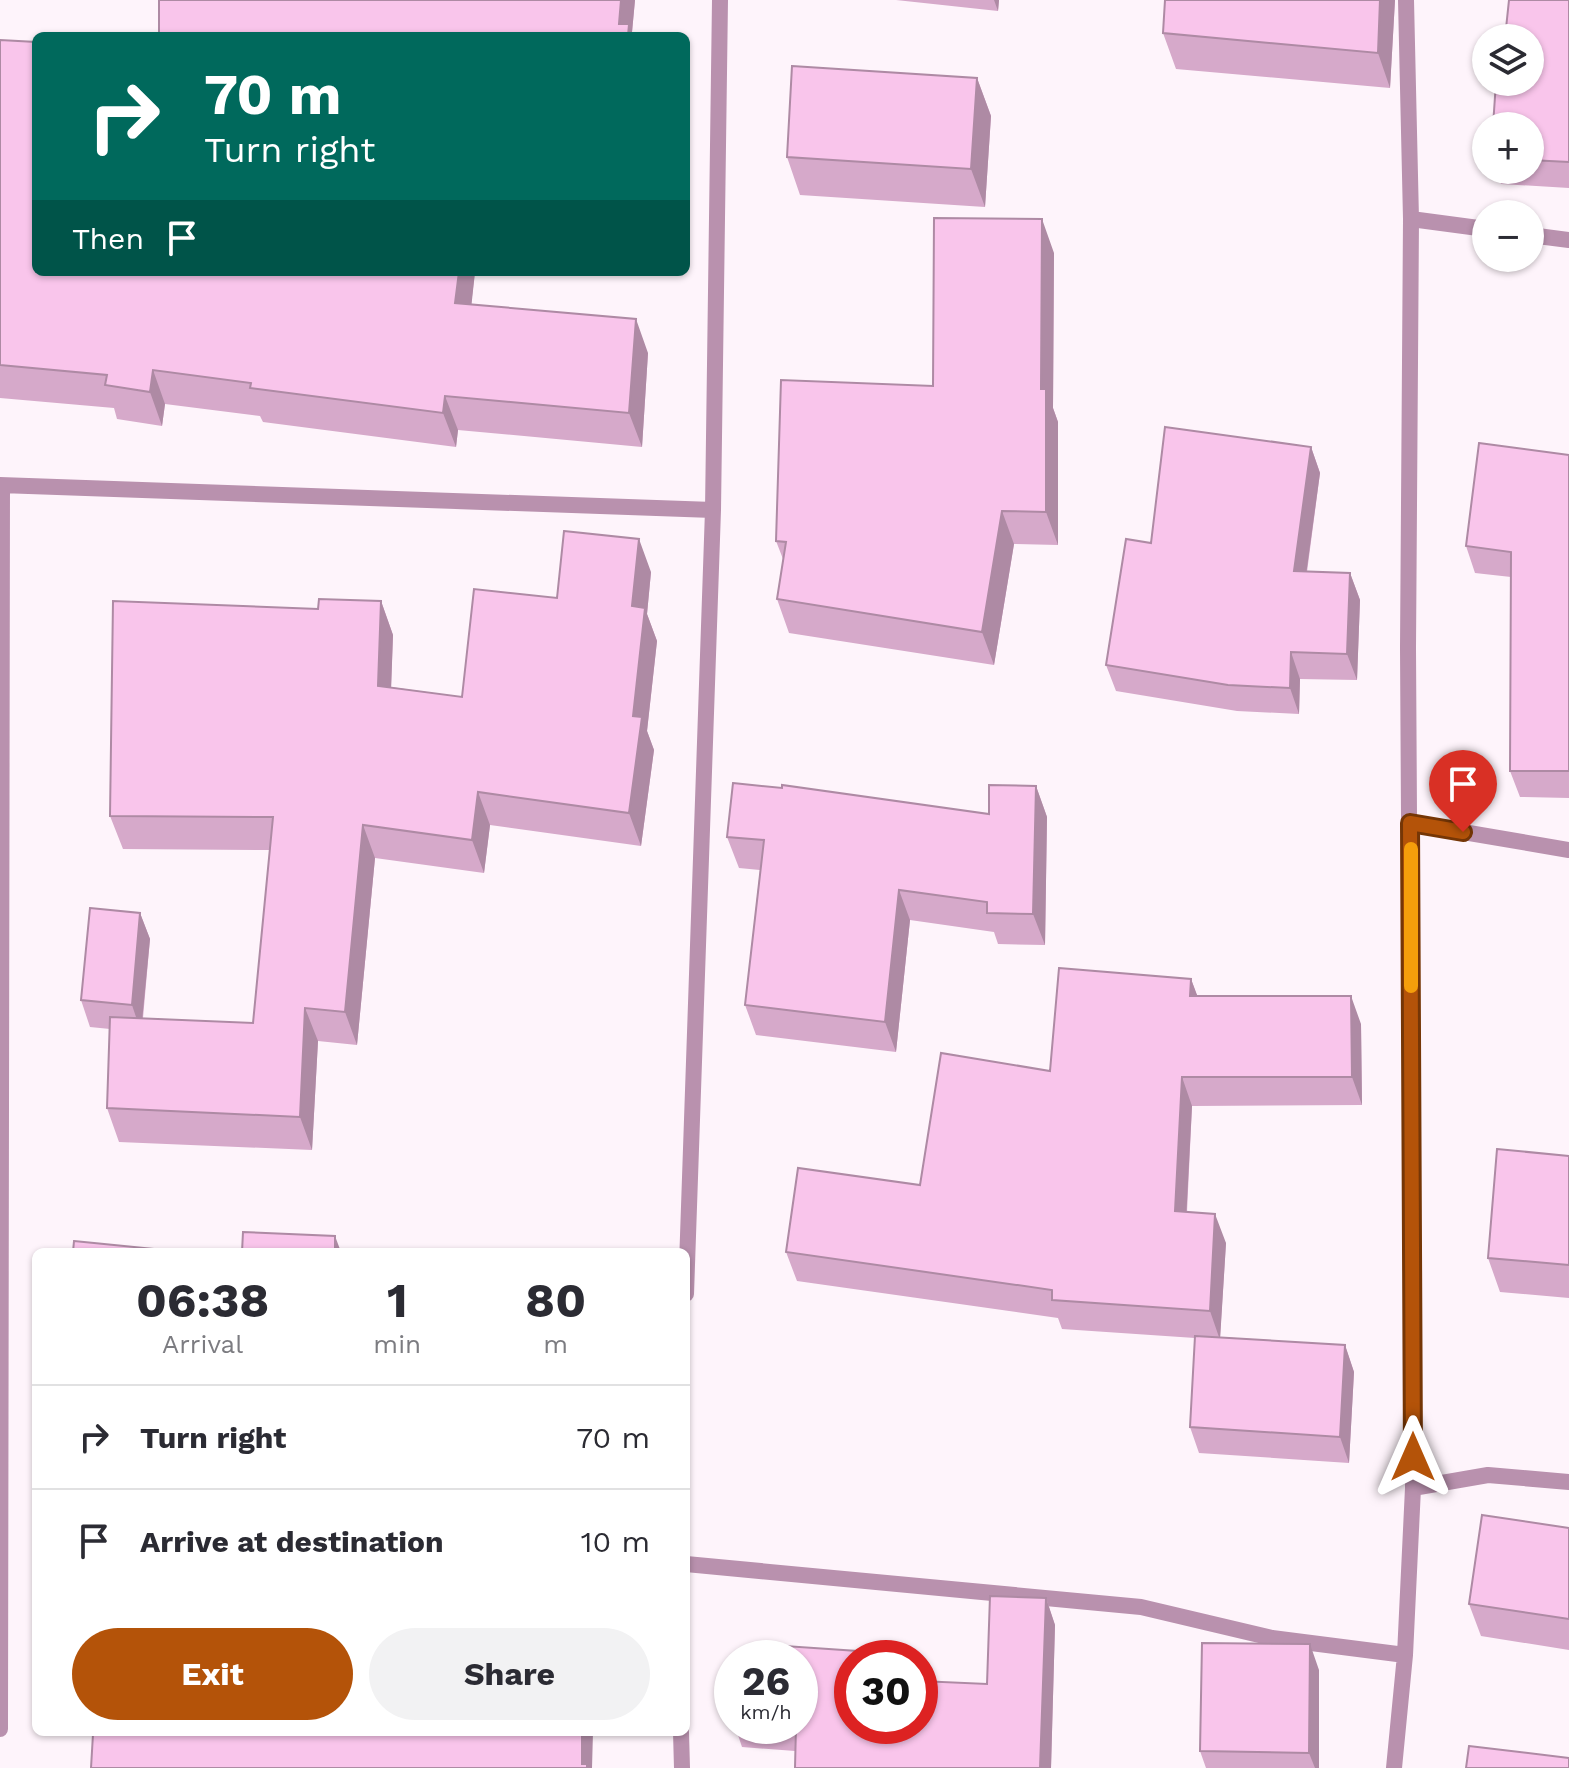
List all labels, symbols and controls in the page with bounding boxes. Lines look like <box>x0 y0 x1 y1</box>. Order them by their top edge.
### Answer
map controls <box>1472 24 1544 272</box>
button: layers <box>1472 24 1544 96</box>
text: 70 m <box>204 62 341 128</box>
icon: right <box>72 64 176 168</box>
button: + <box>1472 112 1544 184</box>
text: Turn right <box>204 129 375 171</box>
button: − <box>1472 200 1544 272</box>
icon: arrive <box>160 216 204 260</box>
text: Then <box>72 221 144 256</box>
pin <box>1429 750 1497 832</box>
icon: arrive <box>1441 762 1485 806</box>
text: 06:38 <box>136 1272 269 1329</box>
text: 1 <box>387 1272 408 1329</box>
text: 80 <box>525 1272 586 1329</box>
text: Arrival <box>162 1329 243 1359</box>
text: min <box>373 1329 421 1359</box>
text: m <box>543 1329 568 1359</box>
icon: right <box>72 1415 116 1459</box>
position arrow <box>1371 1415 1455 1499</box>
text: Turn right <box>140 1420 286 1455</box>
text: 70 m <box>576 1420 650 1455</box>
icon: arrive <box>72 1519 116 1563</box>
text: Arrive at destination <box>140 1524 444 1559</box>
text: 10 m <box>581 1524 650 1559</box>
button: Exit <box>72 1628 353 1720</box>
button: Share <box>369 1628 650 1720</box>
speed limit sign: 30 <box>834 1640 938 1744</box>
text: 26 <box>742 1658 790 1705</box>
text: km/h <box>740 1700 792 1724</box>

